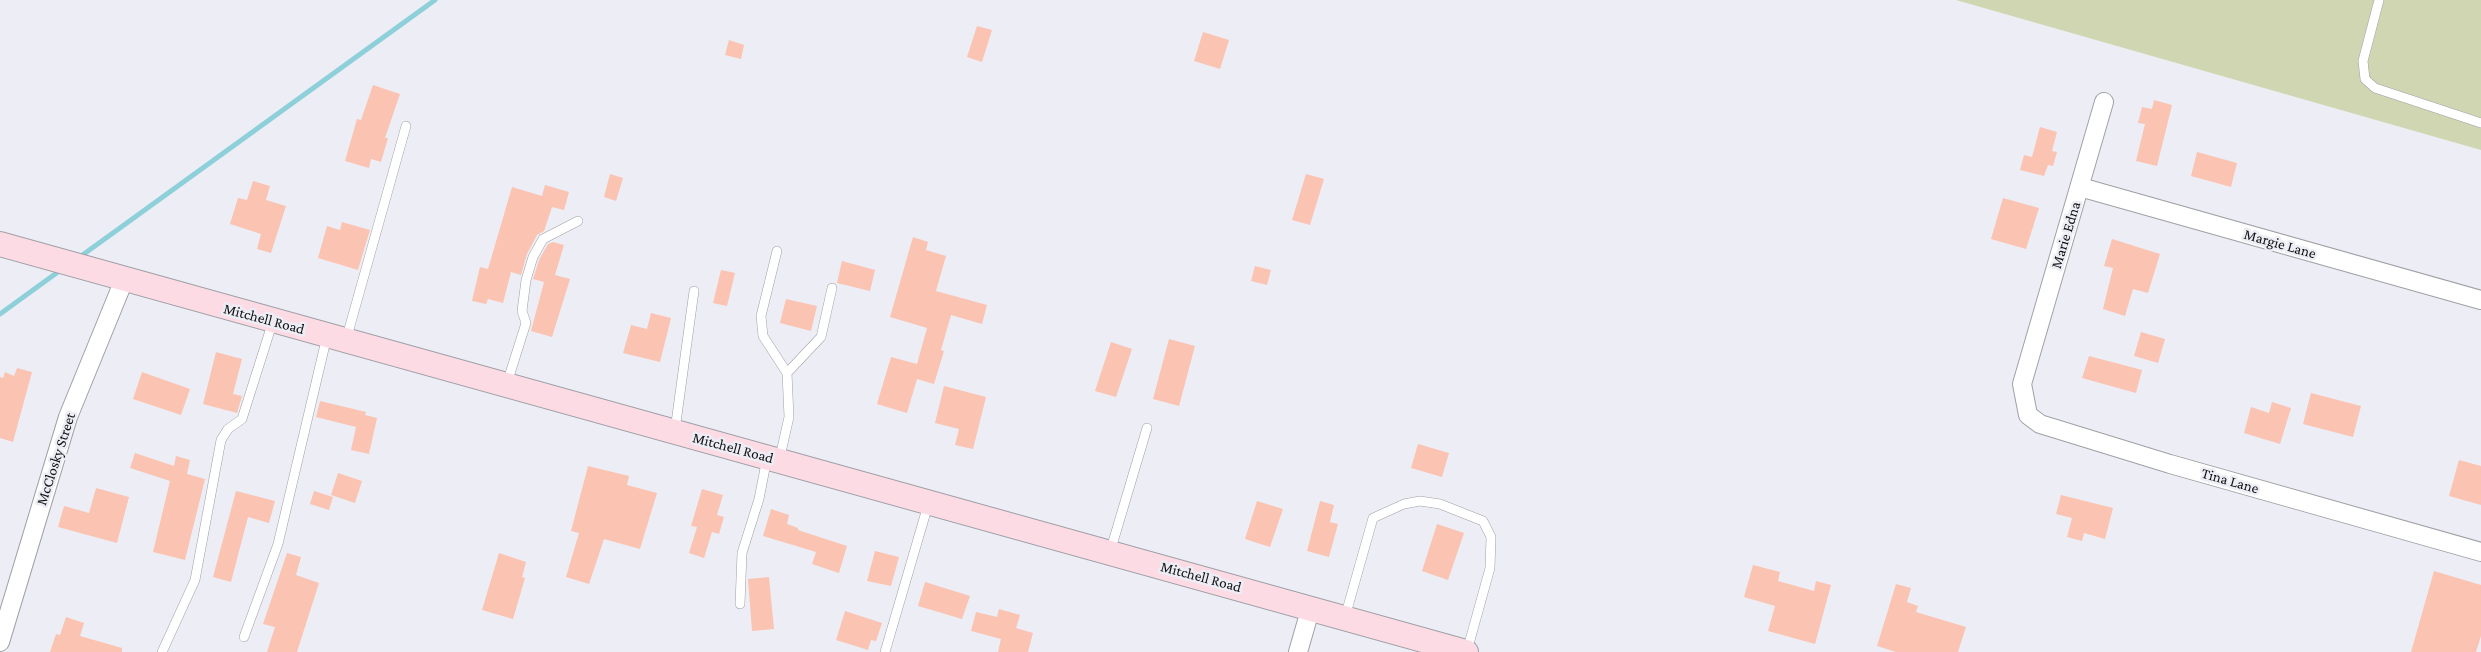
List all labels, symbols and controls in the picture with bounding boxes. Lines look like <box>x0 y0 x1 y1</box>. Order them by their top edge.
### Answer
street label: Marie Edna <box>2047 199 2085 271</box>
street label: Margie Lane <box>2242 225 2318 263</box>
street label: Mitchell Road <box>222 300 306 338</box>
street label: McClosky Street <box>33 410 79 508</box>
street label: Mitchell Road <box>691 429 775 467</box>
street label: Tina Lane <box>2199 464 2261 498</box>
street label: Mitchell Road <box>1159 558 1243 596</box>

